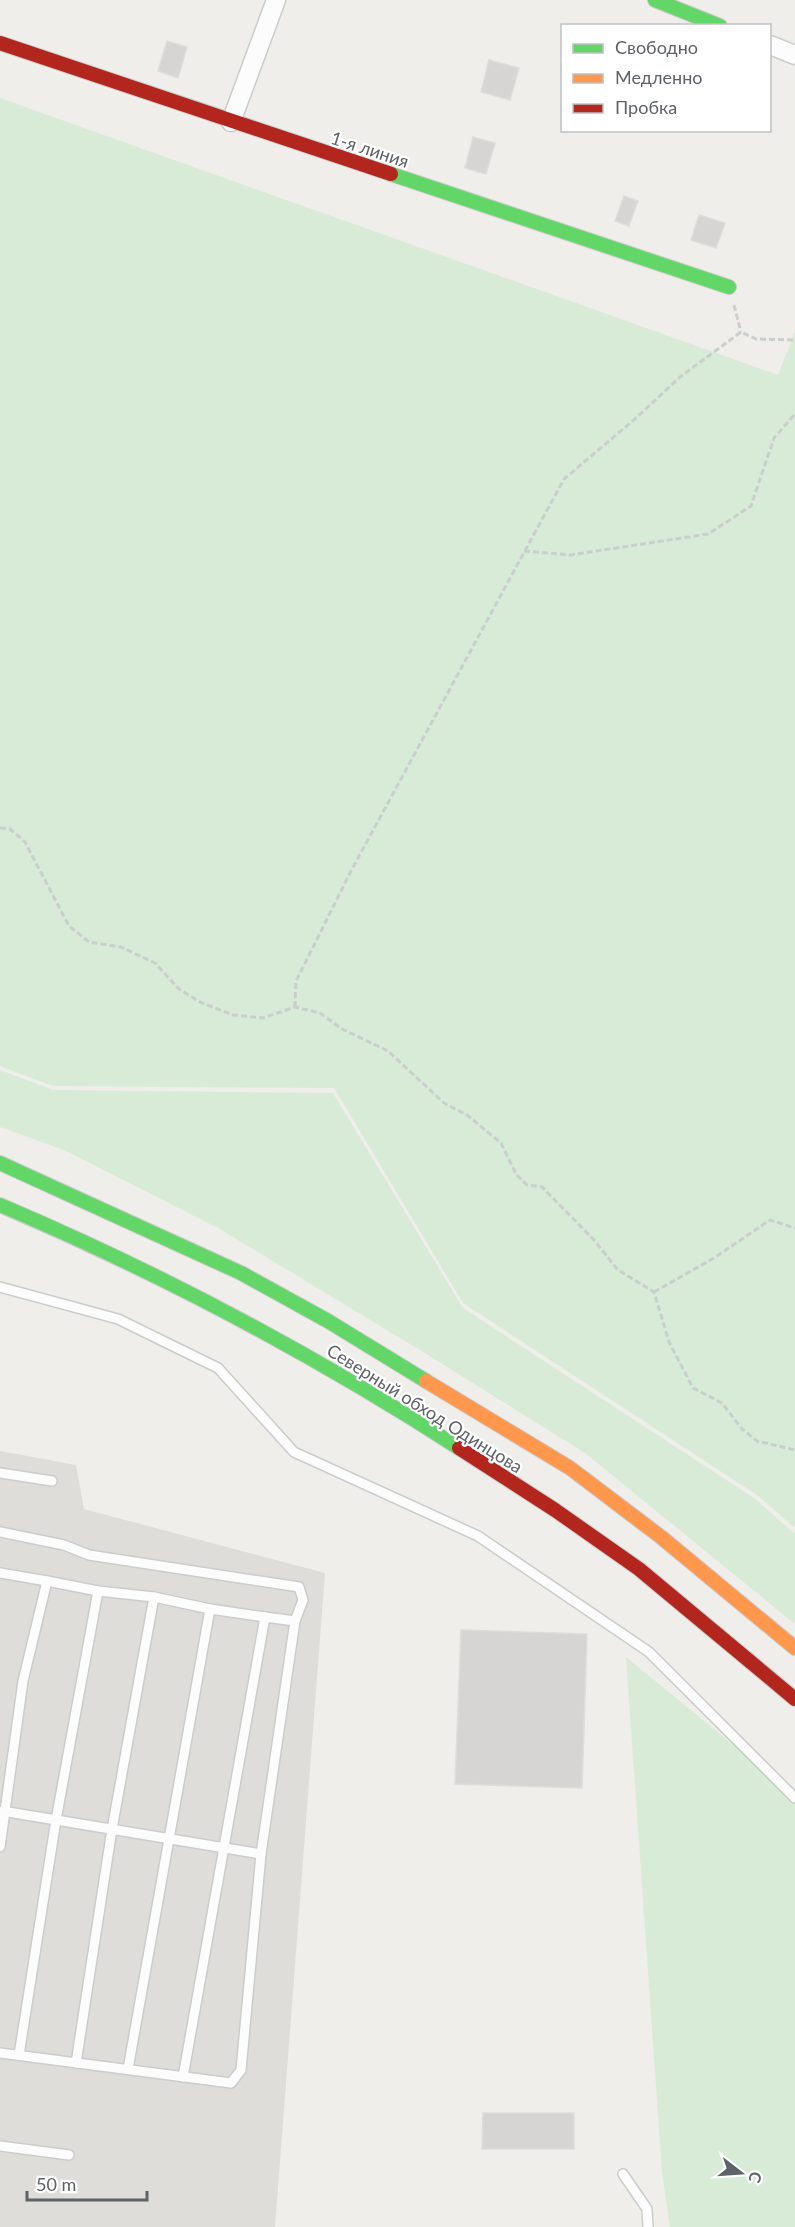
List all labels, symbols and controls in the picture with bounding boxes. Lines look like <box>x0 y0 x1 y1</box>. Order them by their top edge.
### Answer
legend <box>561 24 771 132</box>
text: Свободно <box>615 36 698 58</box>
text: Медленно <box>615 66 703 88</box>
text: Пробка <box>615 96 677 118</box>
street label: 1-я линия <box>328 126 412 172</box>
street label: Северный обход Одинцова <box>323 1339 527 1477</box>
north arrow <box>711 2143 771 2203</box>
scale bar <box>27 2164 147 2202</box>
text: С <box>745 2170 766 2186</box>
text: 50 m <box>36 2173 76 2195</box>

